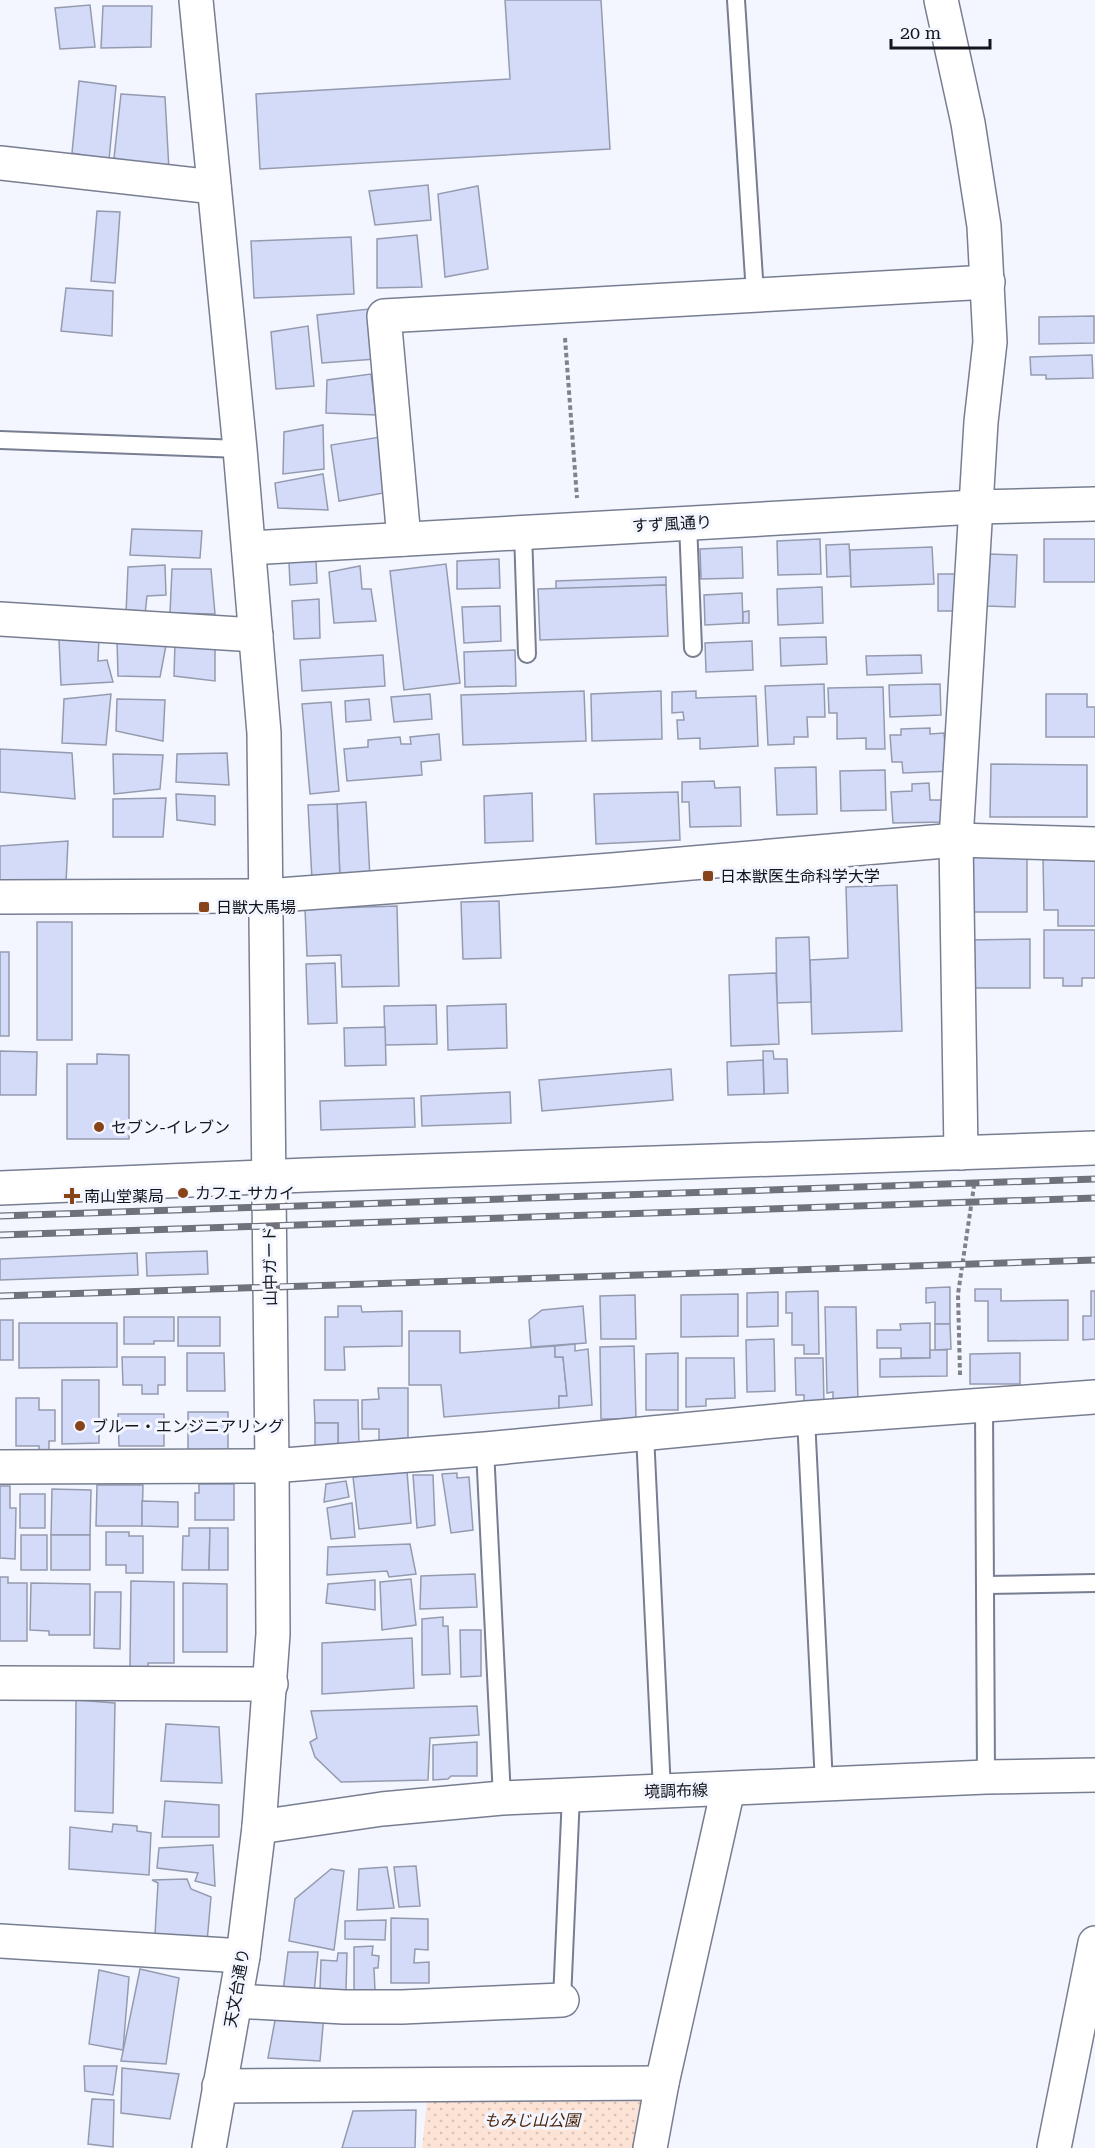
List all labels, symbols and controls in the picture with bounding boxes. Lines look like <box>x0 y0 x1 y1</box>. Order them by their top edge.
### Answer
scale bar <box>891 12 990 50</box>
text: 20 m <box>900 22 941 43</box>
street label: すず風通り <box>632 512 712 536</box>
place label: 日本獣医生命科学大学 <box>720 867 880 886</box>
marker: 日本獣医生命科学大学 <box>701 869 715 883</box>
place label: 日獣大馬場 <box>216 898 296 917</box>
marker: 日獣大馬場 <box>197 900 211 914</box>
place label: セブン-イレブン <box>111 1118 230 1137</box>
marker: セブン-イレブン <box>92 1120 106 1134</box>
place label: カフェ サカイ <box>195 1184 295 1203</box>
marker: カフェ サカイ <box>176 1186 190 1200</box>
place label: 南山堂薬局 <box>84 1187 164 1206</box>
marker: 南山堂薬局 <box>65 1189 79 1203</box>
street label: 山中ガード <box>260 1226 280 1306</box>
place label: ブルー・エンジニアリング <box>92 1417 284 1436</box>
marker: ブルー・エンジニアリング <box>73 1419 87 1433</box>
street label: 境調布線 <box>644 1780 708 1802</box>
street label: 天文台通り <box>221 1947 253 2029</box>
park label: もみじ山公園 <box>484 2111 582 2130</box>

